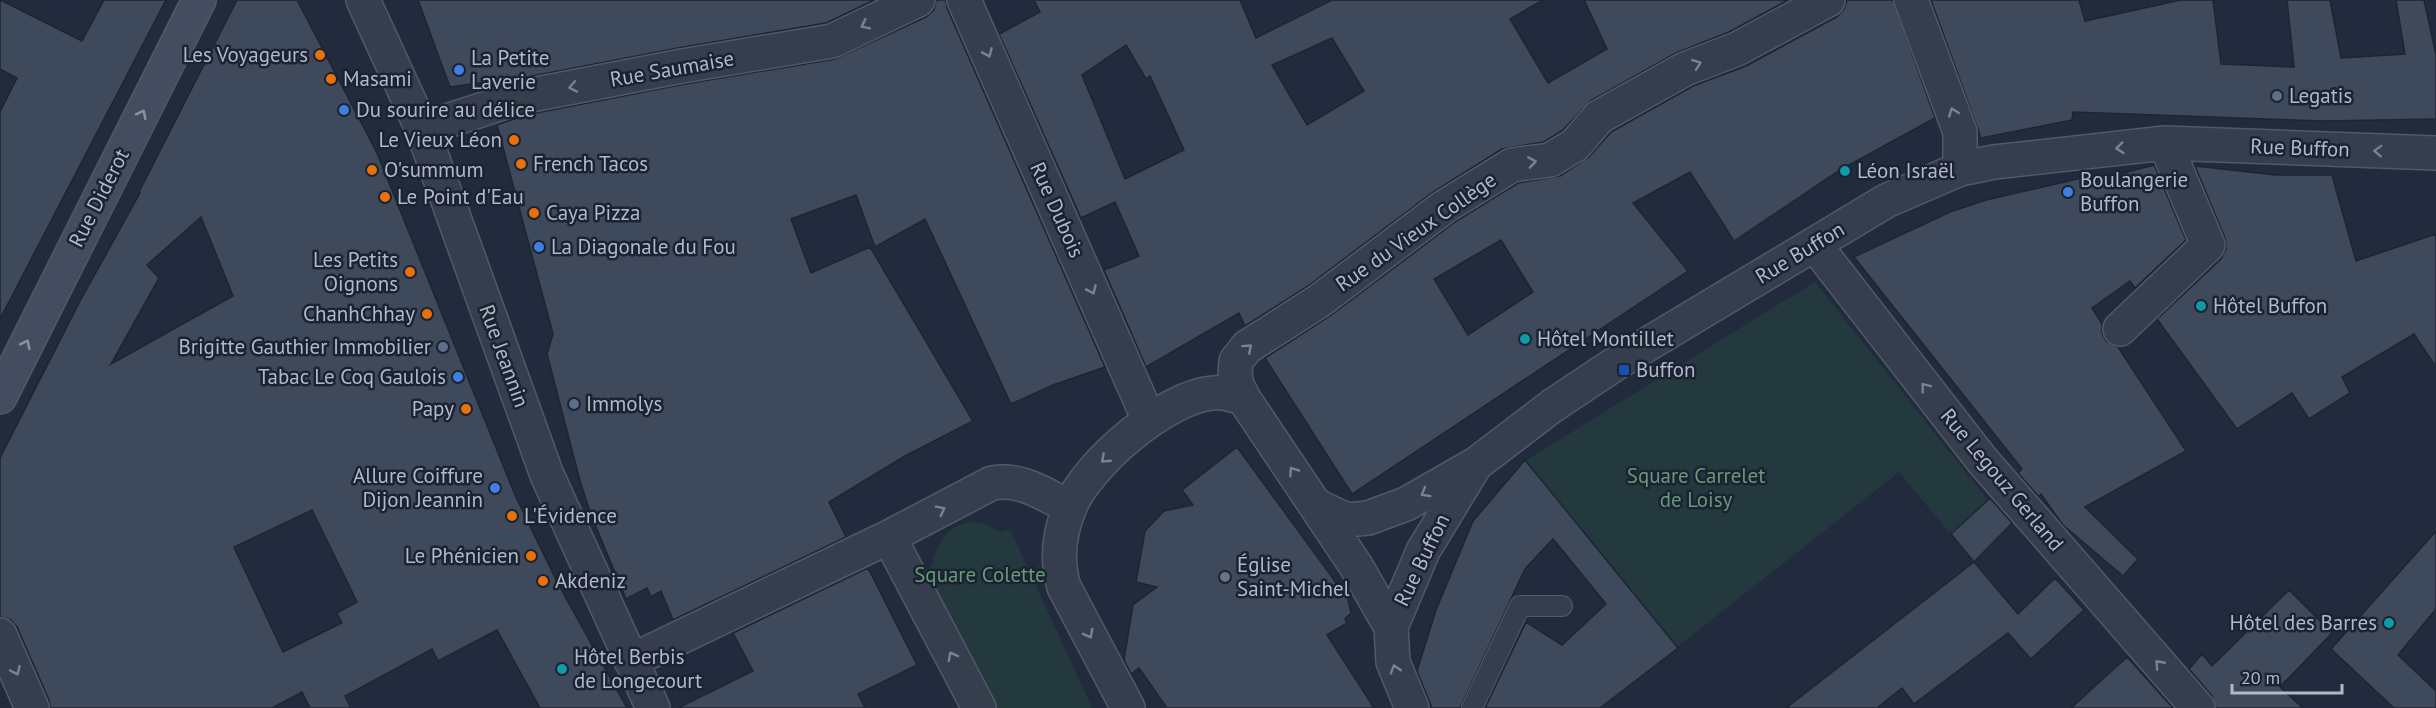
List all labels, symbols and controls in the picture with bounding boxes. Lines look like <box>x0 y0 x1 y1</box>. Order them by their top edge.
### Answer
one-way arrow <box>861 18 872 30</box>
place label: Les Voyageurs <box>183 41 308 68</box>
place label: La Petite Laverie <box>471 44 549 95</box>
street label: Rue Saumaise <box>608 44 736 93</box>
one-way arrow <box>981 47 993 58</box>
marker: Les Voyageurs <box>313 48 327 62</box>
one-way arrow <box>1691 59 1702 71</box>
marker: La Petite Laverie <box>452 63 466 77</box>
place label: Masami <box>343 65 412 92</box>
marker: Masami <box>324 72 338 86</box>
one-way arrow <box>568 80 578 93</box>
place label: Legatis <box>2289 82 2352 109</box>
marker: Legatis <box>2270 89 2284 103</box>
place label: Du sourire au délice <box>356 96 535 123</box>
marker: Du sourire au délice <box>337 103 351 117</box>
one-way arrow <box>1947 107 1960 118</box>
one-way arrow <box>135 109 146 120</box>
place label: Le Vieux Léon <box>379 126 502 153</box>
street label: Rue Buffon <box>2250 132 2350 163</box>
marker: Le Vieux Léon <box>507 133 521 147</box>
one-way arrow <box>2115 141 2125 154</box>
street label: Rue Diderot <box>62 144 135 251</box>
one-way arrow <box>2373 144 2382 157</box>
place label: French Tacos <box>533 150 648 177</box>
place label: O'summum <box>384 156 483 183</box>
marker: French Tacos <box>514 157 528 171</box>
one-way arrow <box>1528 157 1537 169</box>
place label: Léon Israël <box>1857 157 1955 184</box>
street label: Rue Dubois <box>1024 158 1091 262</box>
marker: O'summum <box>365 163 379 177</box>
marker: Léon Israël <box>1838 164 1852 178</box>
street label: Rue du Vieux Collège <box>1330 166 1501 297</box>
place label: Boulangerie Buffon <box>2080 166 2188 217</box>
place label: Le Point d'Eau <box>397 183 524 210</box>
marker: Boulangerie Buffon <box>2061 185 2075 199</box>
marker: Le Point d'Eau <box>378 190 392 204</box>
place label: Caya Pizza <box>546 199 640 226</box>
marker: Caya Pizza <box>527 206 541 220</box>
street label: Rue Buffon <box>1750 215 1849 290</box>
place label: La Diagonale du Fou <box>551 233 736 260</box>
marker: La Diagonale du Fou <box>532 240 546 254</box>
place label: Les Petits Oignons <box>313 246 398 297</box>
marker: Les Petits Oignons <box>403 265 417 279</box>
one-way arrow <box>1084 283 1096 294</box>
place label: Hôtel Buffon <box>2213 292 2327 319</box>
marker: Hôtel Buffon <box>2194 299 2208 313</box>
place label: ChanhChhay <box>303 300 415 327</box>
street label: Rue Jeannin <box>473 301 535 411</box>
marker: ChanhChhay <box>420 307 434 321</box>
place label: Hôtel Montillet <box>1537 325 1674 352</box>
marker: Hôtel Montillet <box>1518 332 1532 346</box>
place label: Brigitte Gauthier Immobilier <box>179 333 431 360</box>
one-way arrow <box>19 340 30 351</box>
marker: Brigitte Gauthier Immobilier <box>436 340 450 354</box>
one-way arrow <box>1242 344 1252 355</box>
place label: Buffon <box>1636 356 1696 383</box>
place label: Tabac Le Coq Gaulois <box>258 363 446 390</box>
marker: Buffon <box>1617 363 1631 377</box>
marker: Tabac Le Coq Gaulois <box>451 370 465 384</box>
one-way arrow <box>1922 382 1933 393</box>
place label: Immolys <box>586 390 662 417</box>
place label: Papy <box>412 395 454 422</box>
marker: Immolys <box>567 397 581 411</box>
marker: Papy <box>459 402 473 416</box>
street label: Rue Legouz Gerland <box>1935 403 2070 557</box>
one-way arrow <box>1101 452 1112 463</box>
place label: Allure Coiffure Dijon Jeannin <box>353 462 483 513</box>
park label: Square Carrelet de Loisy <box>1627 462 1765 513</box>
one-way arrow <box>1289 466 1300 477</box>
marker: Allure Coiffure Dijon Jeannin <box>488 481 502 495</box>
one-way arrow <box>1421 486 1431 498</box>
place label: L'Évidence <box>524 502 617 529</box>
one-way arrow <box>934 506 945 517</box>
marker: L'Évidence <box>505 509 519 523</box>
street label: Rue Buffon <box>1388 509 1455 610</box>
place label: Le Phénicien <box>405 542 519 569</box>
marker: Le Phénicien <box>524 549 538 563</box>
place label: Église Saint-Michel <box>1237 551 1350 602</box>
park label: Square Colette <box>914 561 1046 588</box>
place label: Akdeniz <box>555 567 626 594</box>
marker: Église Saint-Michel <box>1218 570 1232 584</box>
marker: Akdeniz <box>536 574 550 588</box>
place label: Hôtel des Barres <box>2229 609 2377 636</box>
marker: Hôtel des Barres <box>2382 616 2396 630</box>
one-way arrow <box>1081 628 1093 639</box>
place label: Hôtel Berbis de Longecourt <box>574 643 702 694</box>
one-way arrow <box>948 652 959 662</box>
scale bar <box>2232 657 2342 695</box>
one-way arrow <box>2155 660 2166 671</box>
marker: Hôtel Berbis de Longecourt <box>555 662 569 676</box>
one-way arrow <box>1390 664 1402 675</box>
one-way arrow <box>9 665 21 676</box>
text: 20 m <box>2241 666 2280 689</box>

